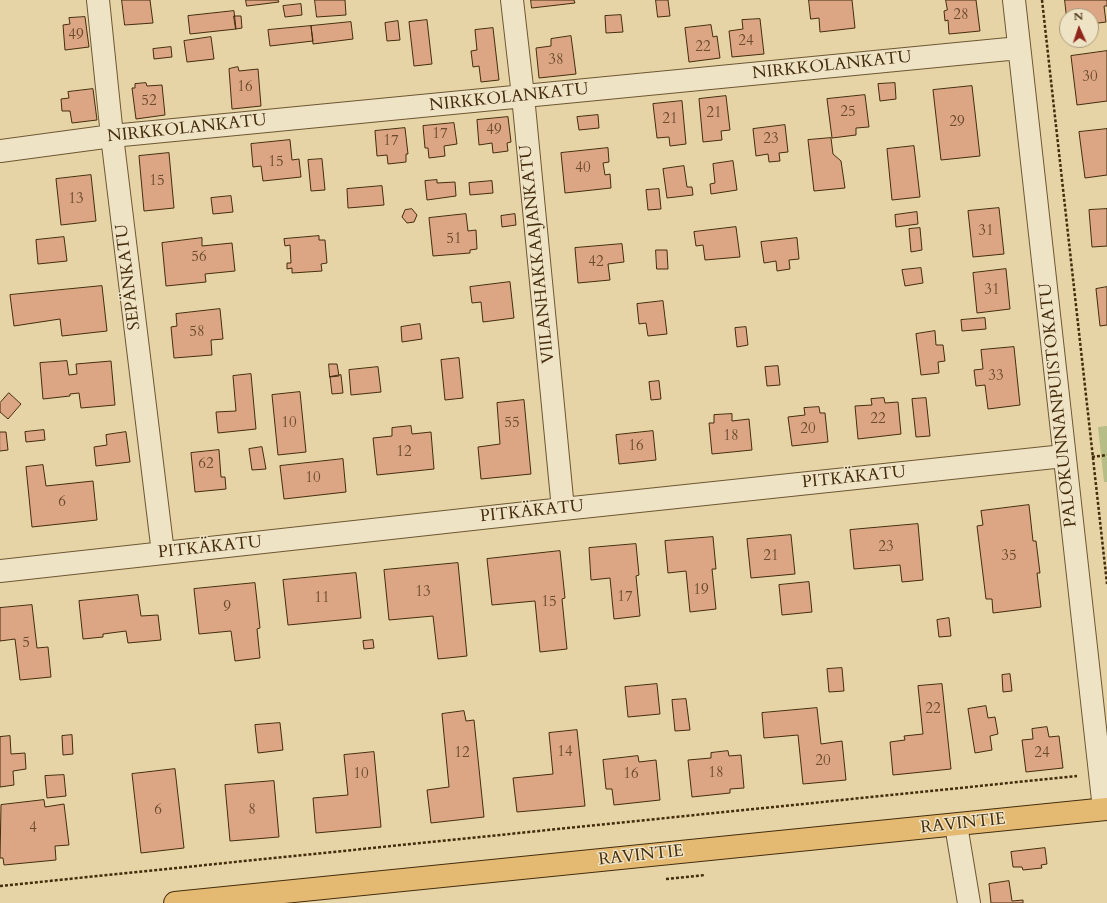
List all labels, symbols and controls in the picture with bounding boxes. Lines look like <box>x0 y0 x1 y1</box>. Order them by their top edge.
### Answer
house number: 28 <box>953 7 969 25</box>
north arrow <box>1059 8 1099 48</box>
text: N <box>1073 9 1084 24</box>
house number: 49 <box>68 27 84 45</box>
house number: 24 <box>738 33 754 51</box>
house number: 22 <box>695 39 711 57</box>
street label: NIRKKOLANKATU <box>751 47 913 85</box>
house number: 38 <box>548 52 564 70</box>
house number: 30 <box>1082 69 1098 87</box>
house number: 16 <box>237 79 253 97</box>
street label: NIRKKOLANKATU <box>428 79 590 117</box>
house number: 52 <box>141 93 157 111</box>
house number: 25 <box>840 104 856 122</box>
house number: 21 <box>706 105 722 123</box>
street label: NIRKKOLANKATU <box>106 110 268 148</box>
house number: 21 <box>662 111 678 129</box>
house number: 29 <box>949 114 965 132</box>
house number: 49 <box>486 122 502 140</box>
house number: 17 <box>432 126 448 144</box>
house number: 23 <box>763 131 779 149</box>
house number: 17 <box>383 133 399 151</box>
street label: VIILANHAKKAAJANKATU <box>516 143 560 365</box>
house number: 15 <box>268 154 284 172</box>
house number: 40 <box>575 160 591 178</box>
house number: 15 <box>149 173 165 191</box>
house number: 13 <box>68 191 84 209</box>
street label: SEPÄNKATU <box>112 223 146 331</box>
house number: 31 <box>978 223 994 241</box>
house number: 51 <box>446 231 462 249</box>
house number: 56 <box>191 249 207 267</box>
house number: 42 <box>588 254 604 272</box>
house number: 31 <box>984 282 1000 300</box>
street label: PALOKUNNANPUISTOKATU <box>1036 282 1082 528</box>
house number: 58 <box>189 324 205 342</box>
house number: 33 <box>988 368 1004 386</box>
house number: 22 <box>870 411 886 429</box>
house number: 10 <box>281 415 297 433</box>
house number: 55 <box>504 415 520 433</box>
house number: 20 <box>800 421 816 439</box>
house number: 18 <box>723 428 739 446</box>
house number: 16 <box>628 438 644 456</box>
house number: 12 <box>396 444 412 462</box>
house number: 62 <box>198 456 214 474</box>
street label: PITKÄKATU <box>801 462 907 494</box>
house number: 10 <box>305 470 321 488</box>
house number: 6 <box>58 494 66 512</box>
street label: PITKÄKATU <box>479 496 585 528</box>
street label: PITKÄKATU <box>157 532 263 564</box>
house number: 23 <box>878 539 894 557</box>
house number: 21 <box>763 548 779 566</box>
house number: 35 <box>1001 548 1017 566</box>
house number: 19 <box>693 582 709 600</box>
house number: 13 <box>415 584 431 602</box>
house number: 17 <box>617 589 633 607</box>
house number: 11 <box>314 590 330 608</box>
house number: 15 <box>541 594 557 612</box>
house number: 9 <box>223 599 231 617</box>
house number: 5 <box>22 635 30 653</box>
house number: 22 <box>925 701 941 719</box>
house number: 14 <box>557 744 573 762</box>
house number: 12 <box>454 745 470 763</box>
house number: 24 <box>1034 745 1050 763</box>
house number: 20 <box>815 753 831 771</box>
house number: 18 <box>708 765 724 783</box>
house number: 10 <box>353 766 369 784</box>
house number: 16 <box>623 766 639 784</box>
house number: 6 <box>154 802 162 820</box>
house number: 8 <box>248 802 256 820</box>
street label: RAVINTIE <box>919 809 1007 839</box>
house number: 4 <box>29 820 37 838</box>
street label: RAVINTIE <box>597 841 685 871</box>

